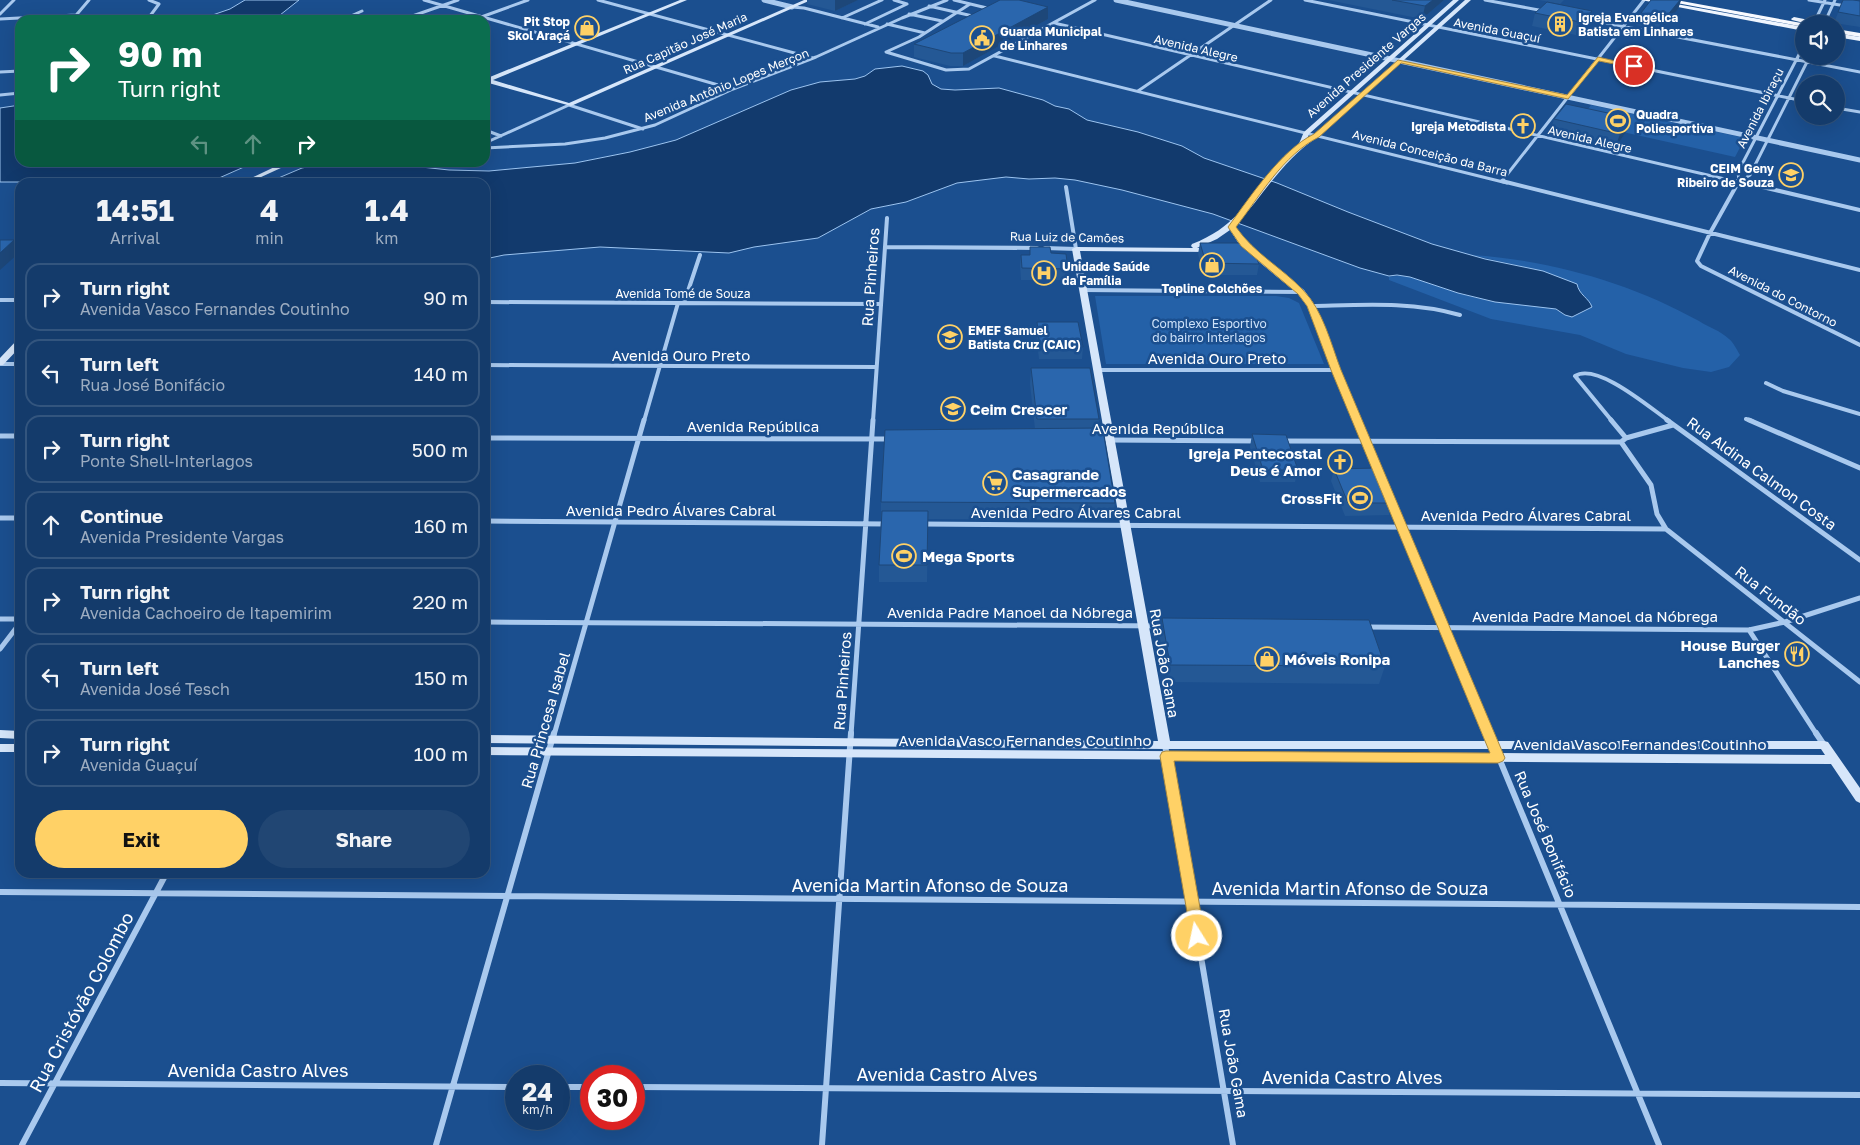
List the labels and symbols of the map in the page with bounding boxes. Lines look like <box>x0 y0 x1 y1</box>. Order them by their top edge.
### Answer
street label: Rua Capitão José Maria <box>621 9 749 77</box>
street label: Avenida Presidente Vargas <box>1303 9 1429 121</box>
place label: Igreja Evangélica Batista em Linhares <box>1578 10 1694 39</box>
building icon: Igreja Evangélica Batista em Linhares <box>1547 11 1573 37</box>
place label: Pit Stop Skol Araçá <box>507 14 571 43</box>
street label: Avenida Guaçuí <box>1452 14 1542 46</box>
shop icon: Pit Stop Skol Araçá <box>574 15 600 41</box>
place label: Guarda Municipal de Linhares <box>1000 24 1102 53</box>
public building icon: Guarda Municipal de Linhares <box>969 25 995 51</box>
street label: Avenida Alegre <box>1152 31 1240 65</box>
street label: Avenida Antônio Lopes Merçon <box>641 45 811 125</box>
pin <box>1613 45 1655 87</box>
street label: Avenida Ibiraçu <box>1733 65 1787 151</box>
place label: Quadra Poliesportiva <box>1636 107 1714 136</box>
sports icon: Quadra Poliesportiva <box>1605 108 1631 134</box>
church icon: Igreja Metodista <box>1510 113 1536 139</box>
place label: Igreja Metodista <box>1411 119 1506 134</box>
street label: Avenida Alegre <box>1546 122 1634 156</box>
street label: Avenida Conceição da Barra <box>1351 126 1509 180</box>
place label: CEIM Geny Ribeiro de Souza <box>1677 161 1775 190</box>
school or university icon: CEIM Geny Ribeiro de Souza <box>1778 162 1804 188</box>
street label: Rua Pinheiros <box>858 227 882 327</box>
street label: Rua Luiz de Camões <box>1010 229 1124 245</box>
shop icon: Topline Colchões <box>1199 252 1225 278</box>
place label: Unidade Saúde da Família <box>1062 259 1150 288</box>
hospital icon: Unidade Saúde da Família <box>1031 260 1057 286</box>
street label: Avenida do Contorno <box>1726 262 1840 330</box>
place label: Topline Colchões <box>1162 281 1263 296</box>
street label: Avenida Tomé de Souza <box>615 286 751 301</box>
park label: Complexo Esportivo do bairro Interlagos <box>1151 316 1267 345</box>
place label: EMEF Samuel Batista Cruz (CAIC) <box>968 323 1081 352</box>
school or university icon: EMEF Samuel Batista Cruz (CAIC) <box>937 324 963 350</box>
street label: Avenida Ouro Preto <box>612 346 750 364</box>
street label: Avenida Ouro Preto <box>1148 349 1286 367</box>
school or university icon: Ceim Crescer <box>940 396 966 422</box>
place label: Ceim Crescer <box>970 400 1067 418</box>
street label: Rua Aldina Calmon Costa <box>1684 413 1840 533</box>
street label: Avenida República <box>687 417 819 435</box>
street label: Avenida República <box>1092 419 1224 437</box>
place label: Igreja Pentecostal Deus é Amor <box>1188 444 1322 479</box>
church icon: Igreja Pentecostal Deus é Amor <box>1327 449 1353 475</box>
place label: Casagrande Supermercados <box>1012 465 1126 500</box>
supermarket icon: Casagrande Supermercados <box>982 470 1008 496</box>
sports icon: CrossFit <box>1347 485 1373 511</box>
place label: CrossFit <box>1281 489 1342 507</box>
street label: Avenida Pedro Álvares Cabral <box>566 501 776 519</box>
street label: Avenida Pedro Álvares Cabral <box>971 503 1181 521</box>
street label: Avenida Pedro Álvares Cabral <box>1421 506 1631 524</box>
sports icon: Mega Sports <box>891 543 917 569</box>
place label: Mega Sports <box>922 547 1015 565</box>
street label: Rua Fundão <box>1732 562 1810 628</box>
street label: Avenida Padre Manoel da Nóbrega <box>887 603 1133 621</box>
street label: Rua João Gama <box>1147 607 1183 719</box>
street label: Avenida Padre Manoel da Nóbrega <box>1472 607 1718 625</box>
street label: Rua Pinheiros <box>830 631 854 731</box>
place label: House Burger Lanches <box>1681 636 1780 671</box>
restaurant icon: House Burger Lanches <box>1784 641 1810 667</box>
shop icon: Móveis Ronipa <box>1254 646 1280 672</box>
street label: Rua Princesa Isabel <box>517 650 573 790</box>
place label: Móveis Ronipa <box>1284 650 1390 668</box>
street label: Avenida Vasco Fernandes Coutinho <box>899 731 1151 749</box>
street label: Avenida Vasco Fernandes Coutinho <box>1514 735 1766 753</box>
street label: Rua José Bonifácio <box>1511 768 1581 900</box>
street label: Avenida Martin Afonso de Souza <box>792 874 1068 896</box>
street label: Avenida Martin Afonso de Souza <box>1212 877 1488 899</box>
street label: Rua Cristóvão Colombo <box>24 908 138 1096</box>
position arrow <box>1170 909 1222 961</box>
street label: Rua João Gama <box>1216 1007 1252 1119</box>
street label: Avenida Castro Alves <box>168 1059 348 1081</box>
street label: Avenida Castro Alves <box>857 1063 1037 1085</box>
speed limit sign: 30 <box>580 1065 645 1130</box>
street label: Avenida Castro Alves <box>1262 1066 1442 1088</box>

